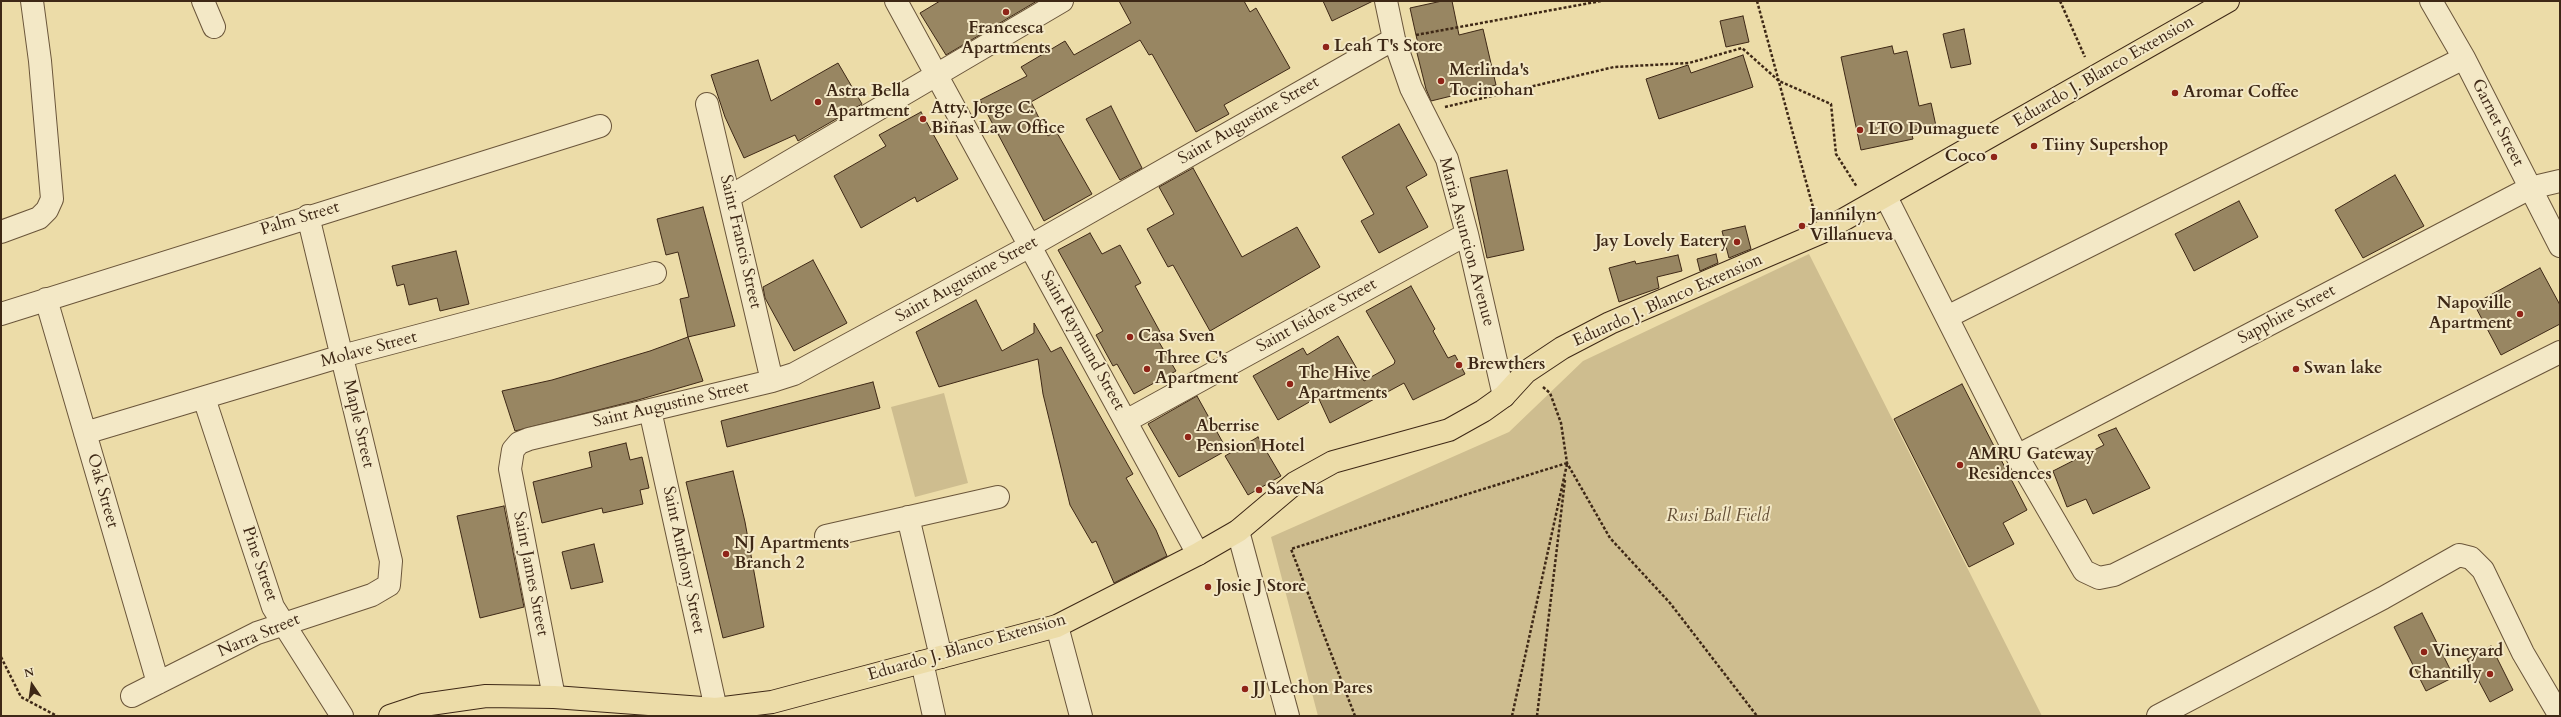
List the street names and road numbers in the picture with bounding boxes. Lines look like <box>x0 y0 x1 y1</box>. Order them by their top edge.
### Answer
street label: Eduardo J. Blanco Extension <box>2010 12 2198 132</box>
street label: Saint Augustine Street <box>1175 72 1323 170</box>
street label: Garnet Street <box>2466 76 2528 170</box>
street label: Maria Asuncion Avenue <box>1434 155 1498 329</box>
street label: Saint Francis Street <box>715 173 765 311</box>
street label: Palm Street <box>258 197 342 241</box>
street label: Saint Augustine Street <box>892 232 1042 328</box>
street label: Eduardo J. Blanco Extension <box>1570 250 1766 352</box>
street label: Saint Raymund Street <box>1035 268 1129 414</box>
street label: Saint Isidore Street <box>1253 275 1381 357</box>
street label: Sapphire Street <box>2235 281 2339 349</box>
street label: Molave Street <box>319 327 419 373</box>
street label: Saint Augustine Street <box>591 377 751 433</box>
street label: Maple Street <box>338 378 378 470</box>
street label: Oak Street <box>82 451 122 531</box>
street label: Saint Anthony Street <box>657 485 709 635</box>
street label: Saint James Street <box>508 510 552 638</box>
street label: Pine Street <box>237 524 281 604</box>
street label: Narra Street <box>215 610 303 662</box>
street label: Eduardo J. Blanco Extension <box>866 610 1068 686</box>

